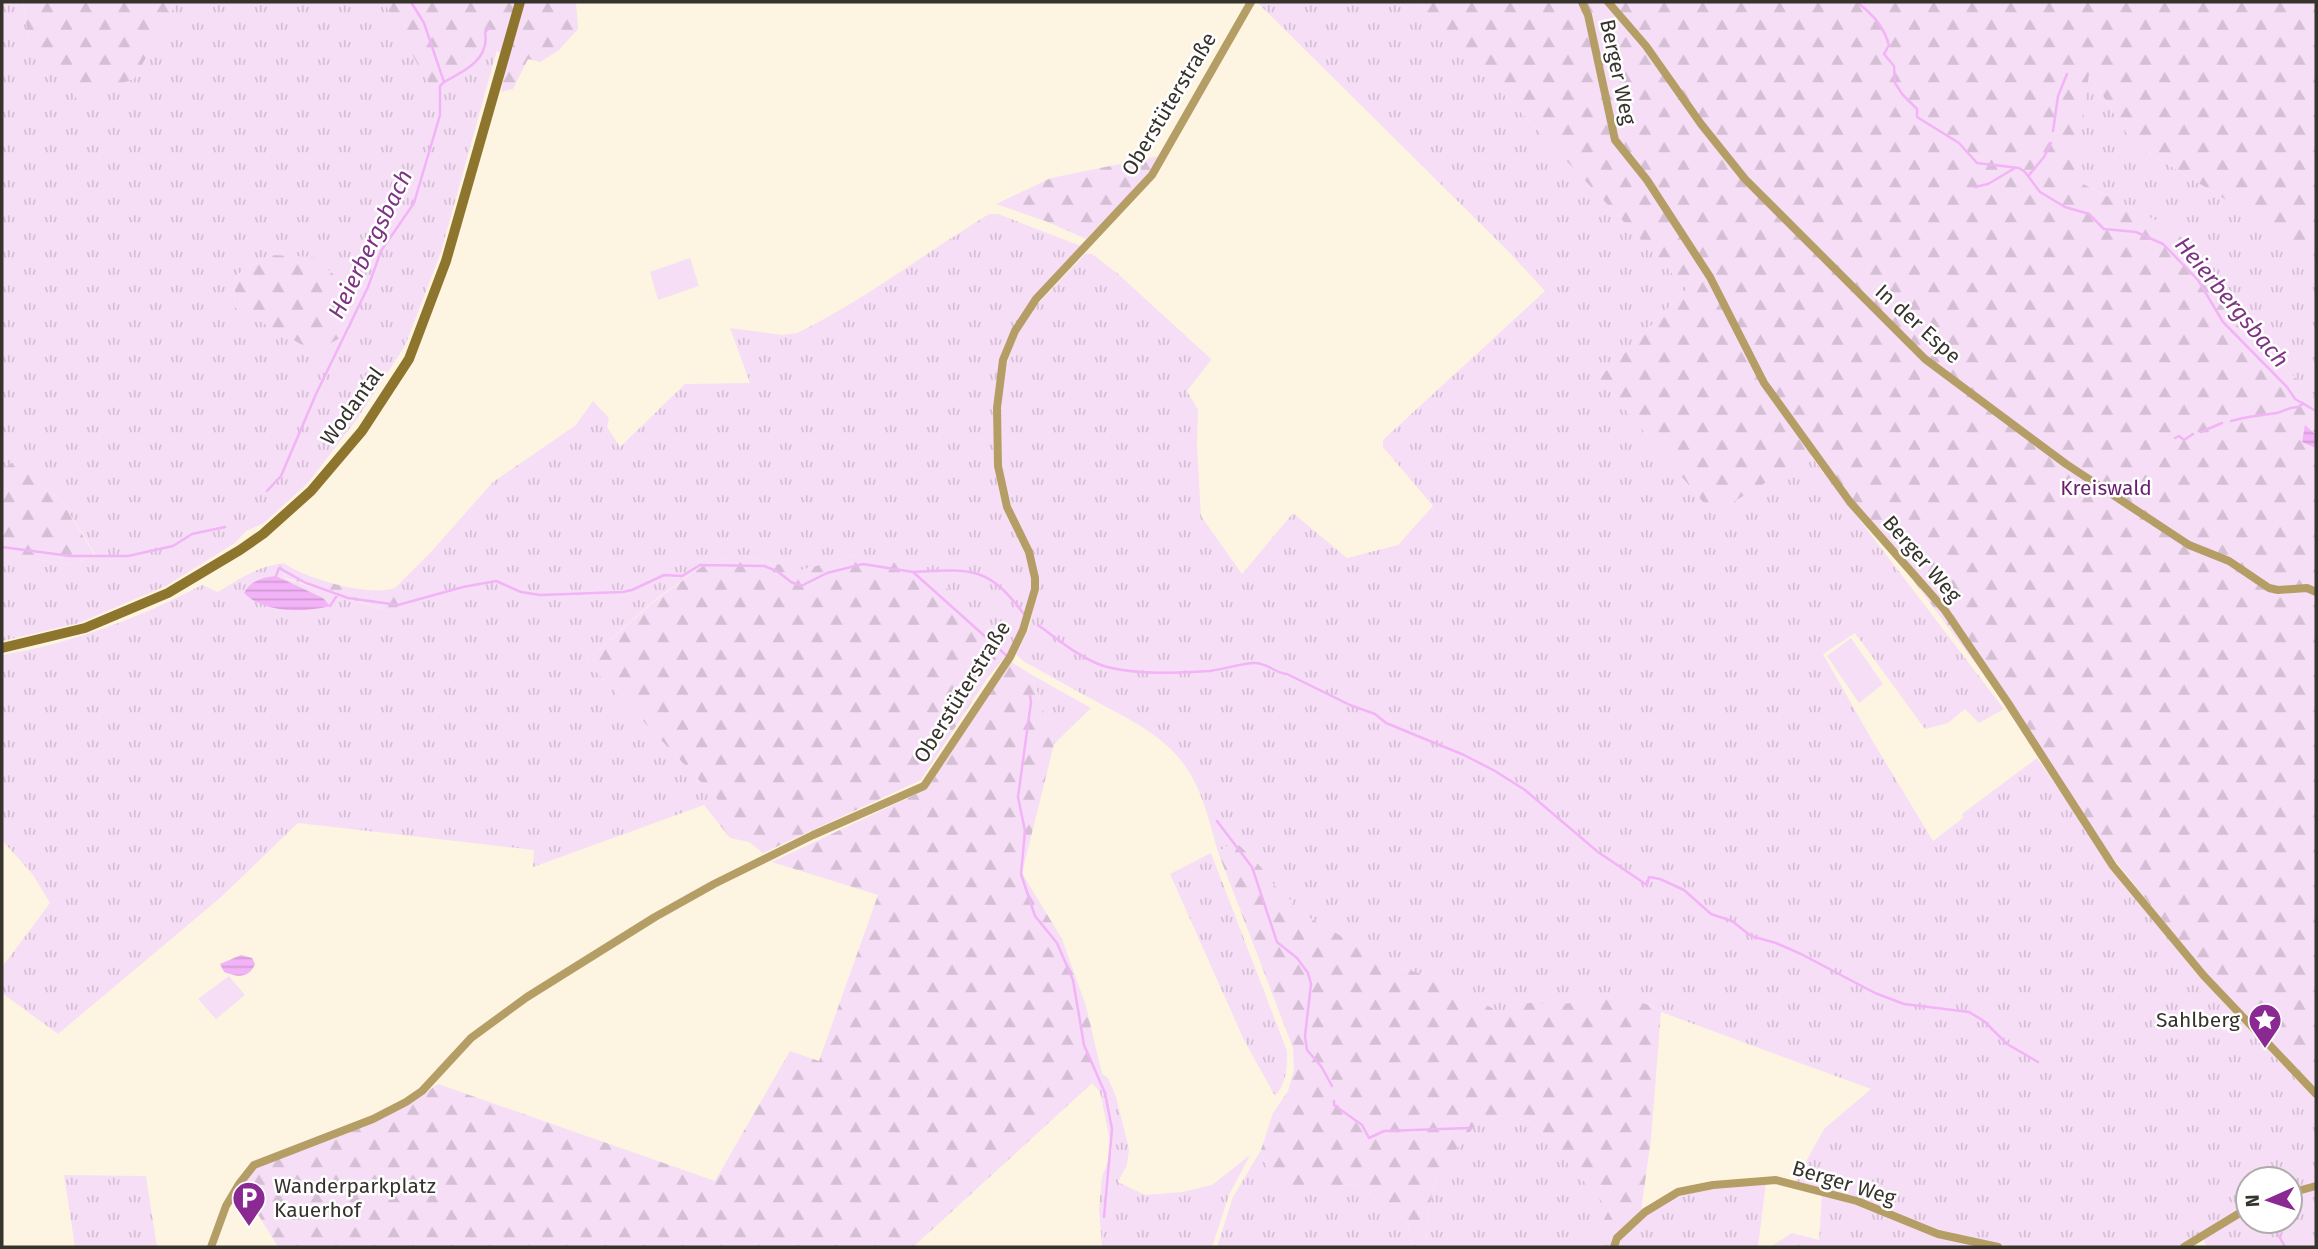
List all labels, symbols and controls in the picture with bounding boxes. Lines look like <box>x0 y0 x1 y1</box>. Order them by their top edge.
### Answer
street label: Berger Weg <box>1594 17 1642 127</box>
street label: Oberstüterstraße <box>1116 28 1222 180</box>
water label: Heierbergsbach <box>322 165 418 323</box>
water label: Heierbergsbach <box>2169 231 2295 373</box>
street label: In der Espe <box>1870 279 1966 369</box>
street label: Wodantal <box>315 362 389 450</box>
park label: Kreiswald <box>2060 475 2152 501</box>
street label: Berger Weg <box>1877 510 1967 608</box>
street label: Oberstüterstraße <box>908 616 1016 768</box>
place icon: Sahlberg <box>2246 1001 2284 1050</box>
place label: Sahlberg <box>2156 1007 2240 1033</box>
street label: Berger Weg <box>1789 1155 1899 1211</box>
north arrow <box>2234 1165 2304 1235</box>
place label: Wanderparkplatz Kauerhof <box>274 1173 436 1223</box>
parking icon: Wanderparkplatz Kauerhof <box>230 1179 268 1228</box>
text: N <box>2241 1194 2264 1208</box>

